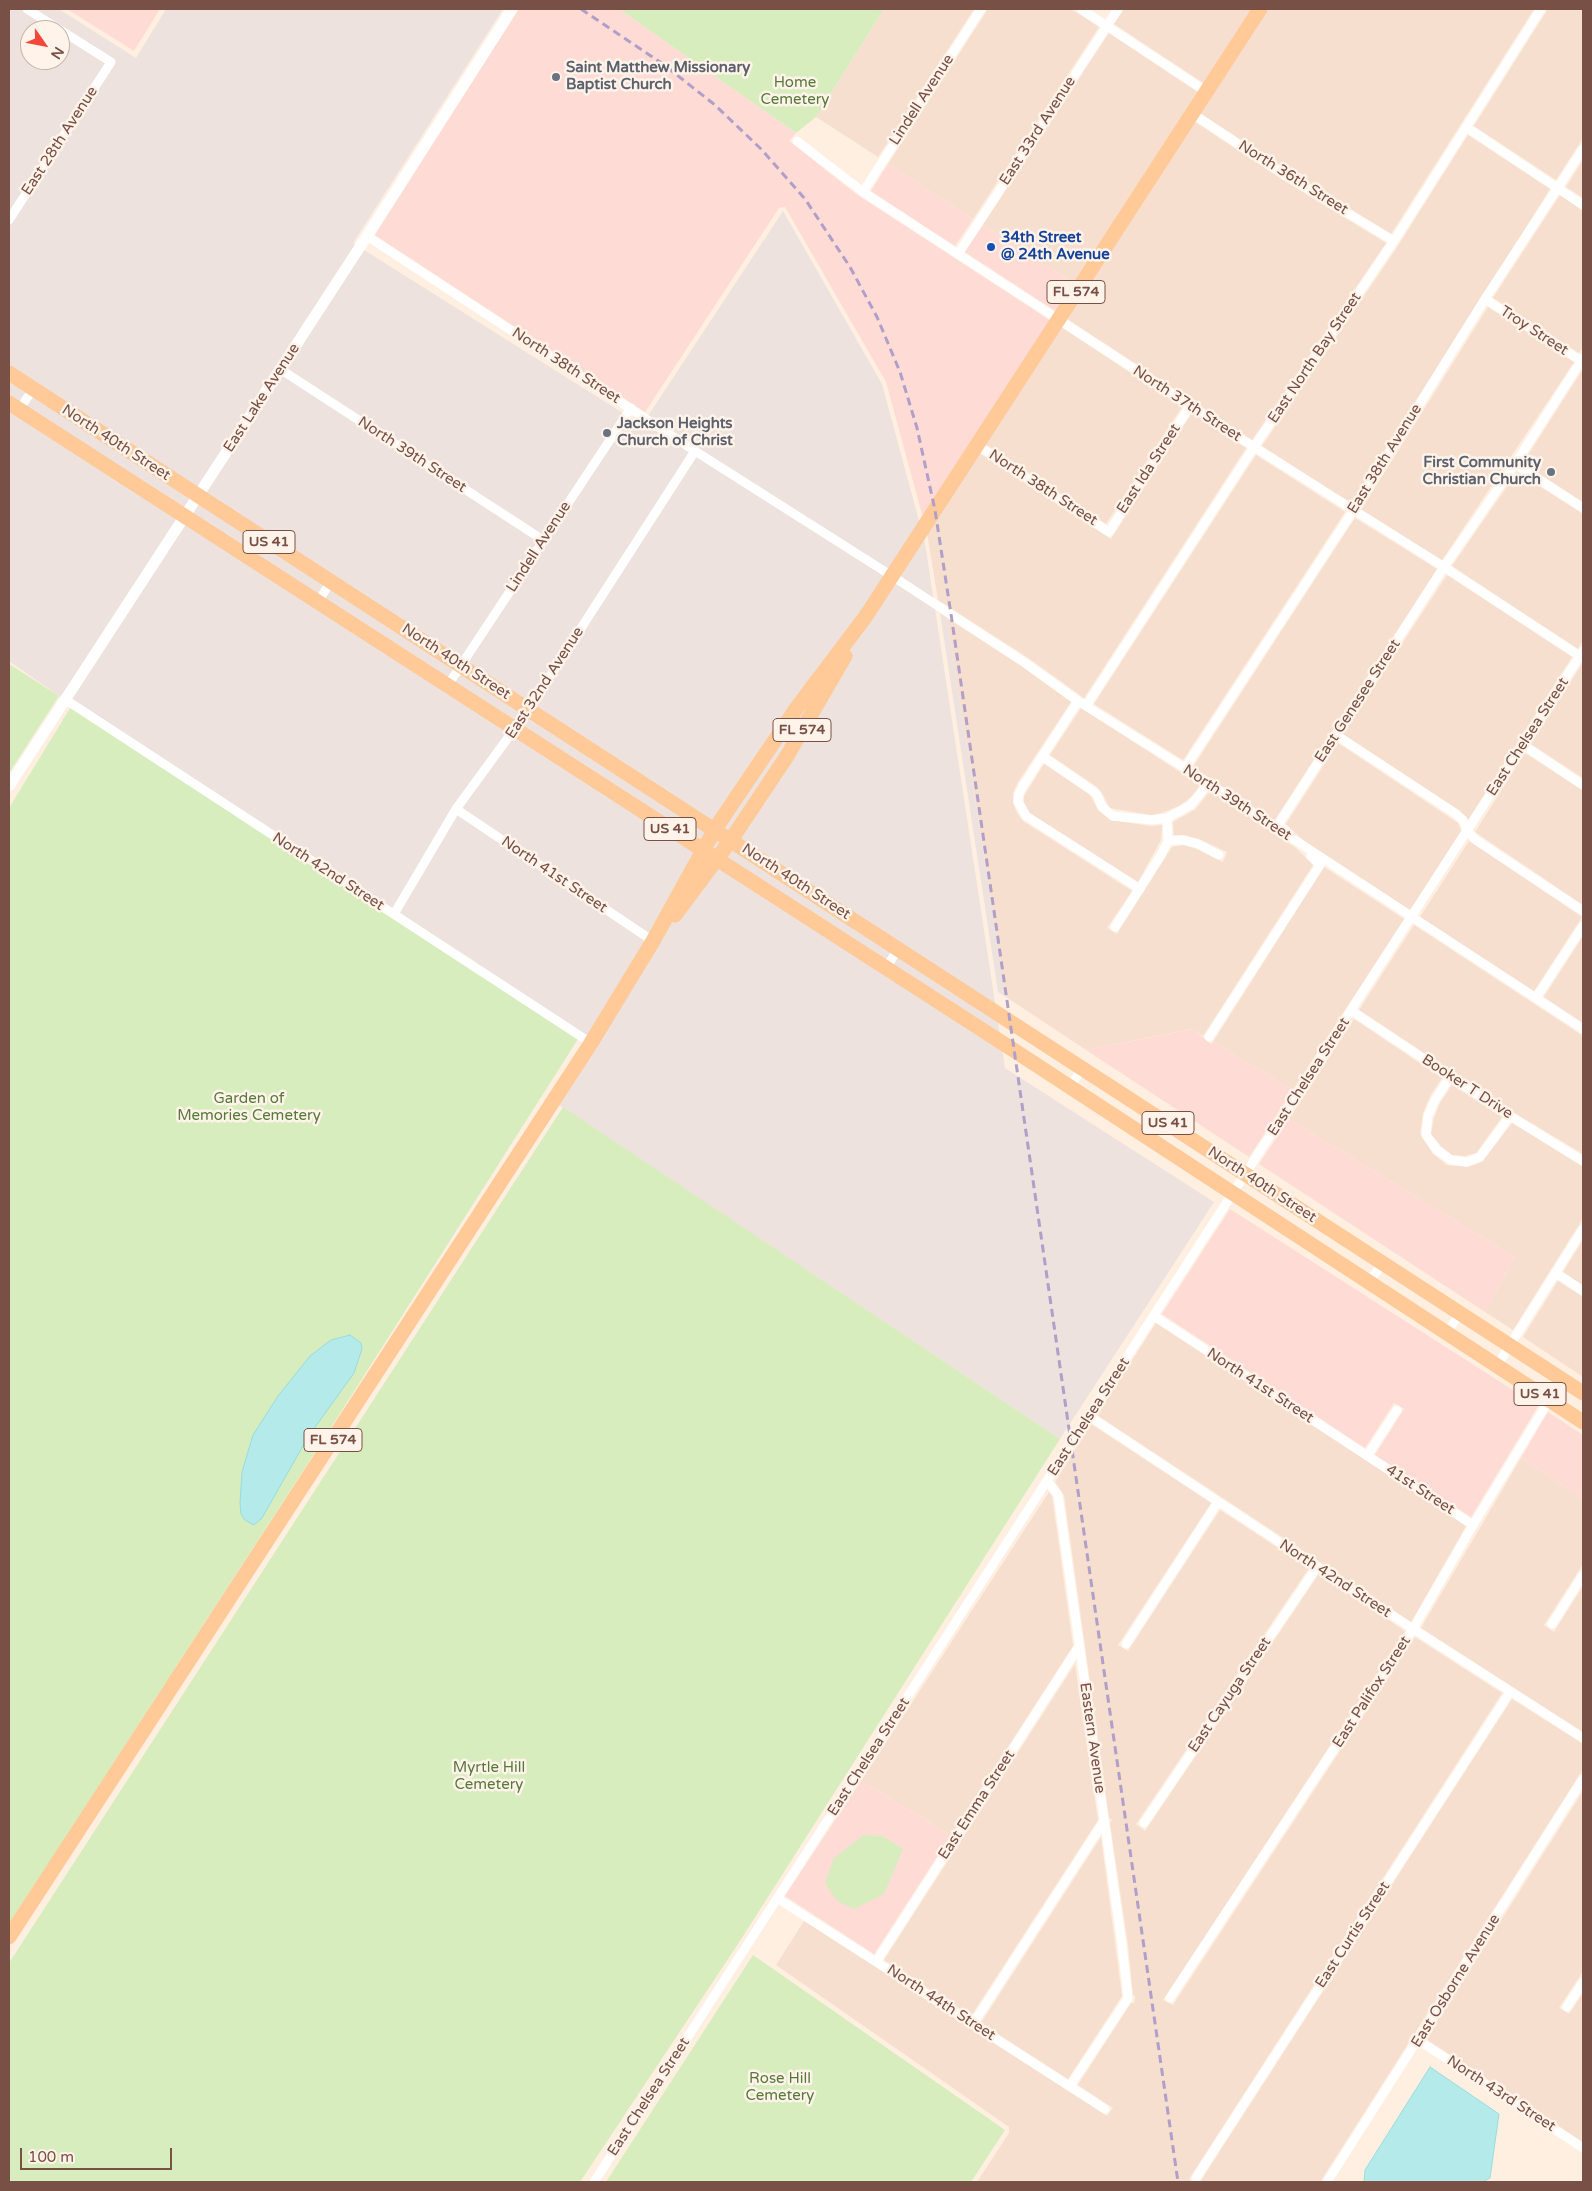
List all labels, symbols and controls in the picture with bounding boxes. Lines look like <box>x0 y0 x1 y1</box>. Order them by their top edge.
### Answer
north arrow <box>20 20 70 70</box>
text: N <box>47 44 67 62</box>
street label: Lindell Avenue <box>886 51 958 149</box>
place label: Saint Matthew Missionary Baptist Church <box>566 59 750 94</box>
marker: Saint Matthew Missionary Baptist Church <box>550 71 562 83</box>
street label: East 33rd Avenue <box>996 73 1080 189</box>
park label: Home Cemetery <box>761 74 829 109</box>
street label: East 28th Avenue <box>18 83 102 199</box>
street label: North 36th Street <box>1235 137 1351 219</box>
place label: 34th Street @ 24th Avenue <box>1001 229 1110 264</box>
marker: 34th Street @ 24th Avenue <box>985 241 997 253</box>
road number: FL 574 <box>1047 280 1105 304</box>
street label: East North Bay Street <box>1265 289 1365 427</box>
street label: Troy Street <box>1497 302 1571 360</box>
street label: North 38th Street <box>508 324 624 408</box>
street label: East Lake Avenue <box>220 340 304 456</box>
street label: North 37th Street <box>1129 362 1245 446</box>
street label: North 40th Street <box>58 401 174 485</box>
street label: East 38th Avenue <box>1344 401 1426 517</box>
street label: North 39th Street <box>354 413 470 497</box>
place label: Jackson Heights Church of Christ <box>617 415 733 450</box>
street label: East Ida Street <box>1113 421 1185 517</box>
marker: Jackson Heights Church of Christ <box>601 427 613 439</box>
street label: North 38th Street <box>985 446 1101 530</box>
place label: First Community Christian Church <box>1423 454 1541 489</box>
marker: First Community Christian Church <box>1545 466 1557 478</box>
street label: Lindell Avenue <box>503 498 575 596</box>
road number: US 41 <box>243 530 295 554</box>
street label: North 40th Street <box>398 620 514 704</box>
street label: East 32nd Avenue <box>502 624 588 742</box>
street label: East Genesee Street <box>1311 636 1405 766</box>
street label: East Chelsea Street <box>1483 675 1573 799</box>
road number: FL 574 <box>773 718 831 742</box>
street label: North 39th Street <box>1179 761 1295 845</box>
road number: US 41 <box>644 818 696 841</box>
street label: North 42nd Street <box>269 829 387 915</box>
street label: North 41st Street <box>498 833 610 917</box>
street label: North 40th Street <box>738 840 854 924</box>
street label: East Chelsea Street <box>1264 1015 1354 1139</box>
street label: Booker T Drive <box>1418 1051 1516 1123</box>
park label: Garden of Memories Cemetery <box>177 1090 321 1125</box>
road number: US 41 <box>1142 1112 1194 1134</box>
street label: North 40th Street <box>1204 1143 1320 1227</box>
street label: North 41st Street <box>1203 1345 1317 1427</box>
street label: East Chelsea Street <box>1044 1355 1134 1479</box>
road number: US 41 <box>1514 1382 1566 1406</box>
road number: FL 574 <box>304 1428 362 1452</box>
street label: 41st Street <box>1382 1461 1458 1519</box>
street label: North 42nd Street <box>1276 1536 1394 1622</box>
street label: East Palifox Street <box>1329 1633 1415 1751</box>
street label: East Cayuga Street <box>1185 1634 1275 1756</box>
street label: Eastern Avenue <box>1075 1681 1109 1795</box>
street label: East Chelsea Street <box>824 1695 914 1819</box>
street label: East Emma Street <box>935 1747 1019 1863</box>
park label: Myrtle Hill Cemetery <box>453 1759 525 1794</box>
street label: East Curtis Street <box>1312 1878 1394 1992</box>
street label: East Osborne Avenue <box>1408 1911 1504 2051</box>
street label: North 44th Street <box>883 1961 999 2045</box>
street label: East Chelsea Street <box>604 2035 694 2159</box>
street label: North 43rd Street <box>1443 2052 1559 2136</box>
park label: Rose Hill Cemetery <box>746 2070 814 2105</box>
scale bar <box>22 2138 175 2170</box>
text: 100 m <box>28 2148 74 2166</box>

